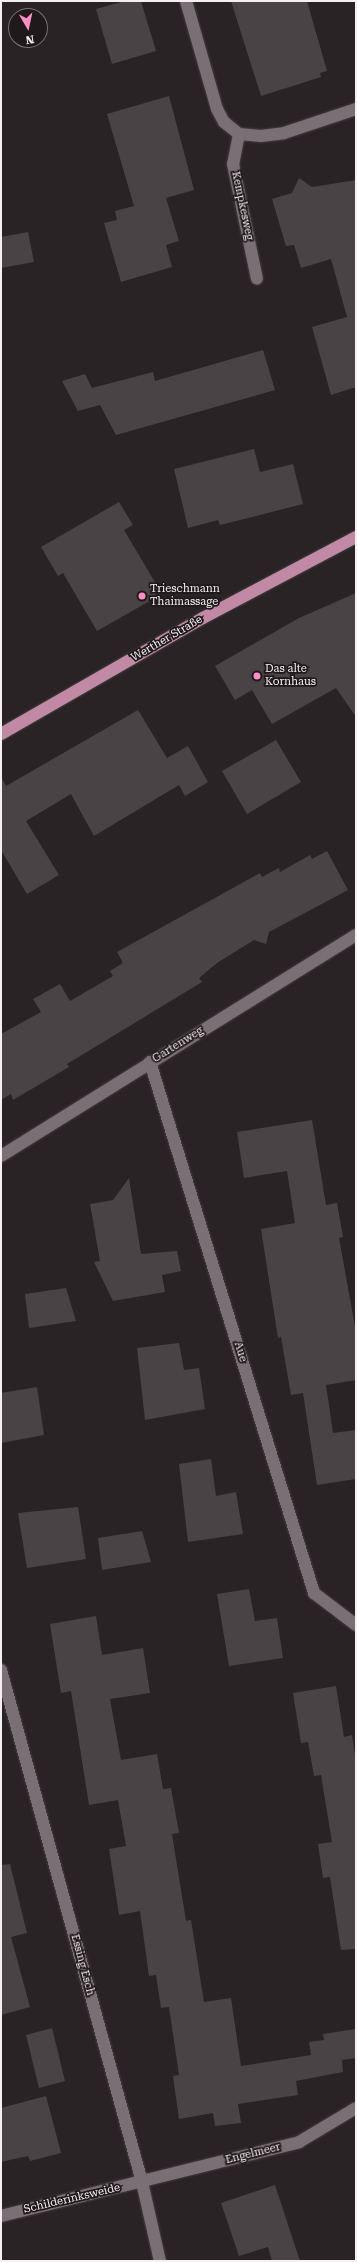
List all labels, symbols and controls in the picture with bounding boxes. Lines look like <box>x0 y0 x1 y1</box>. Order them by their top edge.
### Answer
north arrow <box>8 8 48 48</box>
text: N <box>25 32 35 46</box>
street label: Kempkesweg <box>228 170 256 242</box>
place label: Trieschmann Thaimassage <box>150 583 220 609</box>
marker: Trieschmann Thaimassage <box>137 591 147 601</box>
street label: Werther Straße <box>129 613 205 665</box>
place label: Das alte Kornhaus <box>265 663 316 689</box>
marker: Das alte Kornhaus <box>252 671 262 681</box>
street label: Gartenweg <box>150 1024 206 1066</box>
street label: Aue <box>231 1340 249 1364</box>
street label: Essing Esch <box>68 1933 96 1997</box>
street label: Engelmeer <box>224 2141 282 2167</box>
street label: Schilderinksweide <box>22 2181 122 2217</box>

